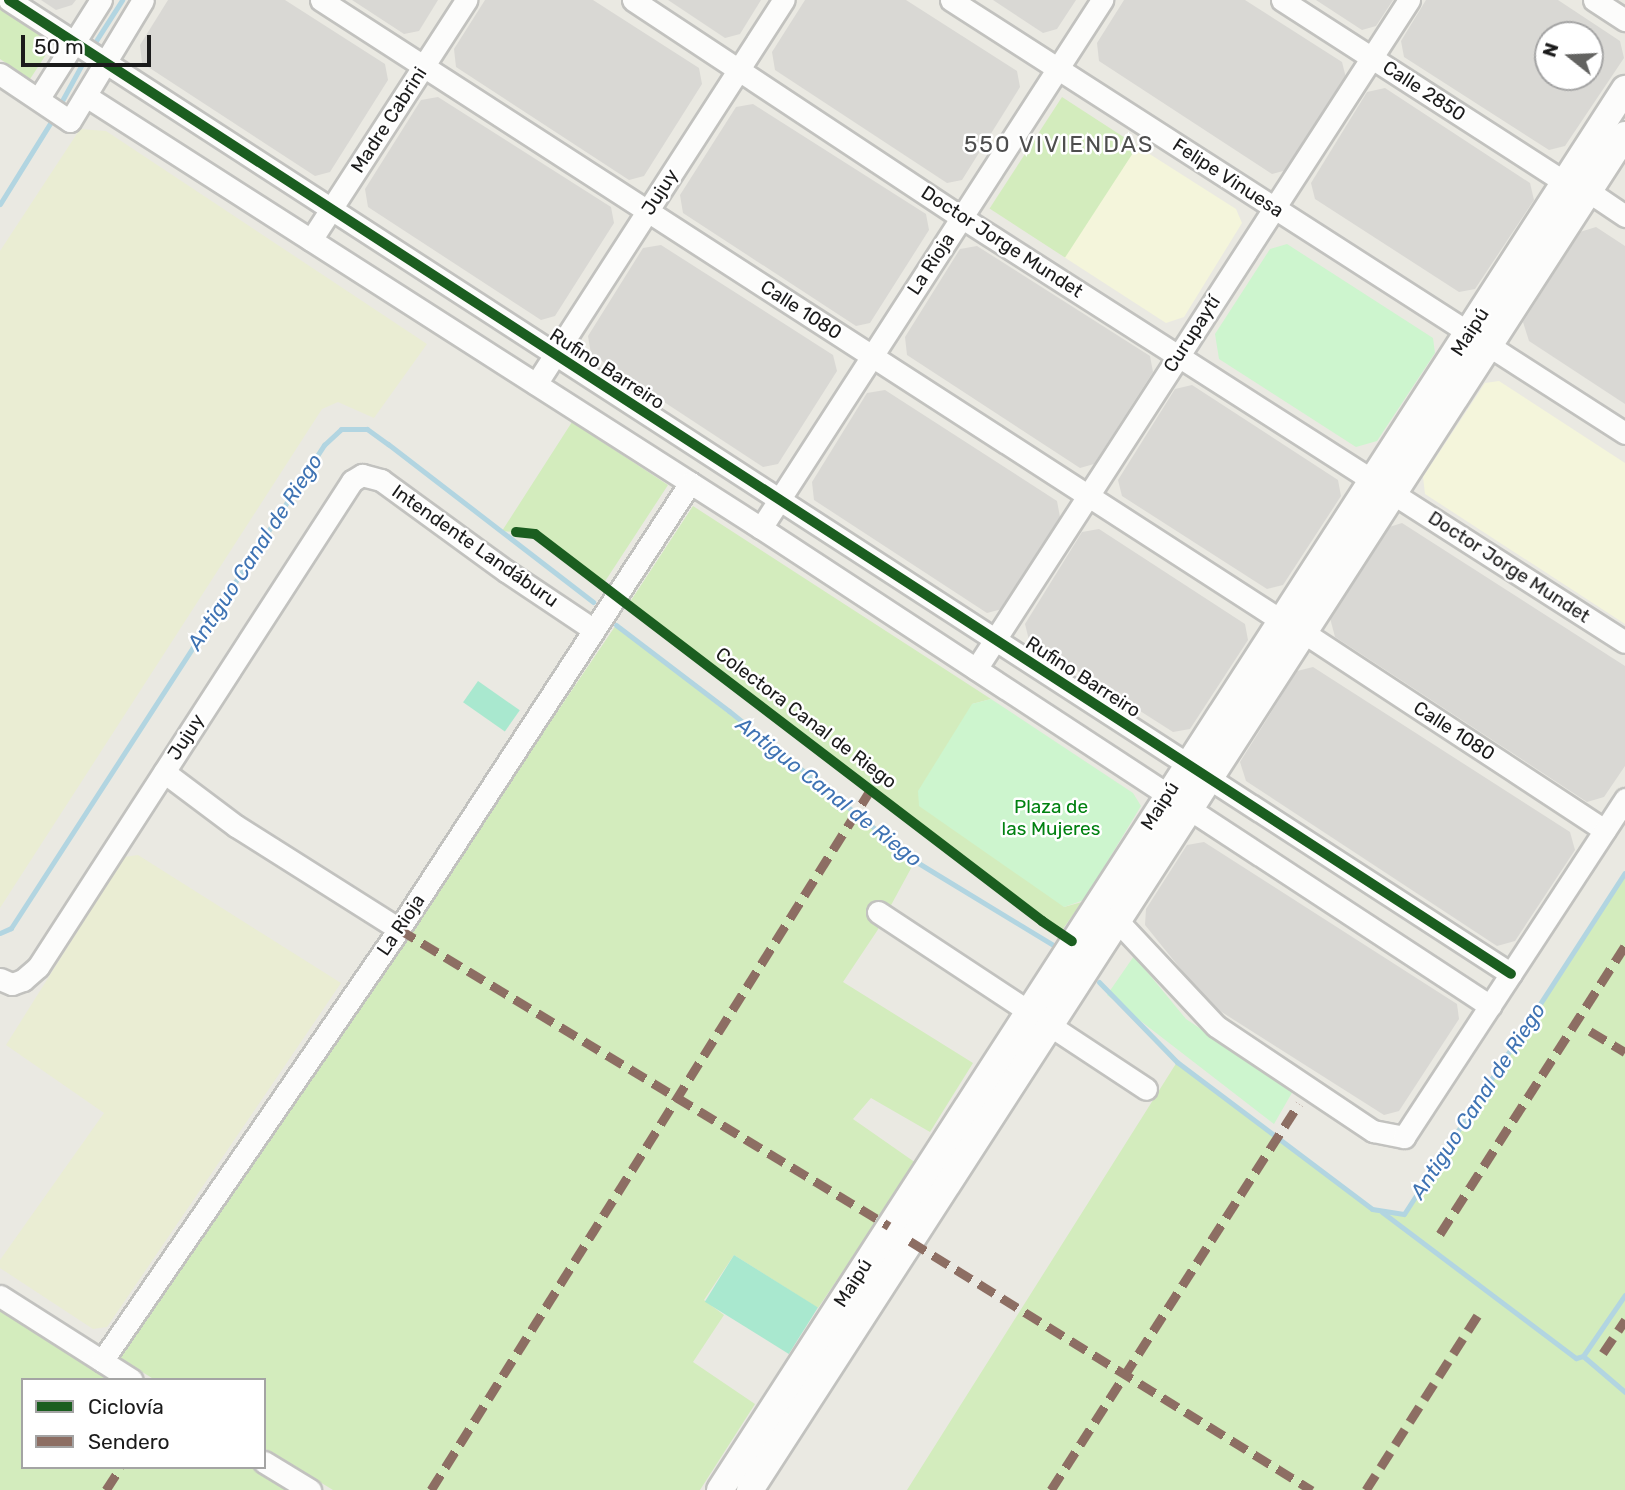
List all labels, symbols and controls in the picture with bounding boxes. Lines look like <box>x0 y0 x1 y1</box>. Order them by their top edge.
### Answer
scale bar <box>24 21 154 65</box>
north arrow <box>1534 21 1604 91</box>
text: 50 m <box>34 34 84 59</box>
text: N <box>1537 40 1564 60</box>
street label: Calle 2850 <box>1378 56 1470 126</box>
street label: Madre Cabrini <box>346 63 432 177</box>
district label: 550 VIVIENDAS <box>965 130 1153 158</box>
street label: Felipe Vinuesa <box>1168 134 1288 222</box>
street label: Jujuy <box>637 165 683 219</box>
street label: Doctor Jorge Mundet <box>917 181 1087 303</box>
street label: La Rioja <box>903 229 959 299</box>
street label: Calle 1080 <box>756 275 846 345</box>
street label: Curupaytí <box>1159 291 1225 377</box>
street label: Maipú <box>1446 304 1494 360</box>
street label: Rufino Barreiro <box>545 323 669 415</box>
water label: Antiguo Canal de Riego <box>182 449 328 655</box>
street label: Intendente Landáburu <box>387 480 563 612</box>
street label: Doctor Jorge Mundet <box>1424 506 1594 628</box>
street label: Rufino Barreiro <box>1021 631 1145 723</box>
street label: Colectora Canal de Riego <box>711 642 901 794</box>
street label: Calle 1080 <box>1409 696 1499 766</box>
street label: Jujuy <box>163 710 209 764</box>
water label: Antiguo Canal de Riego <box>731 712 927 872</box>
street label: Maipú <box>1136 778 1184 834</box>
park label: Plaza de las Mujeres <box>1002 796 1100 840</box>
street label: La Rioja <box>372 890 430 960</box>
water label: Antiguo Canal de Riego <box>1405 998 1551 1204</box>
street label: Maipú <box>829 1255 877 1311</box>
legend <box>21 1378 266 1469</box>
text: Ciclovía <box>88 1394 164 1419</box>
text: Sendero <box>88 1429 170 1454</box>

